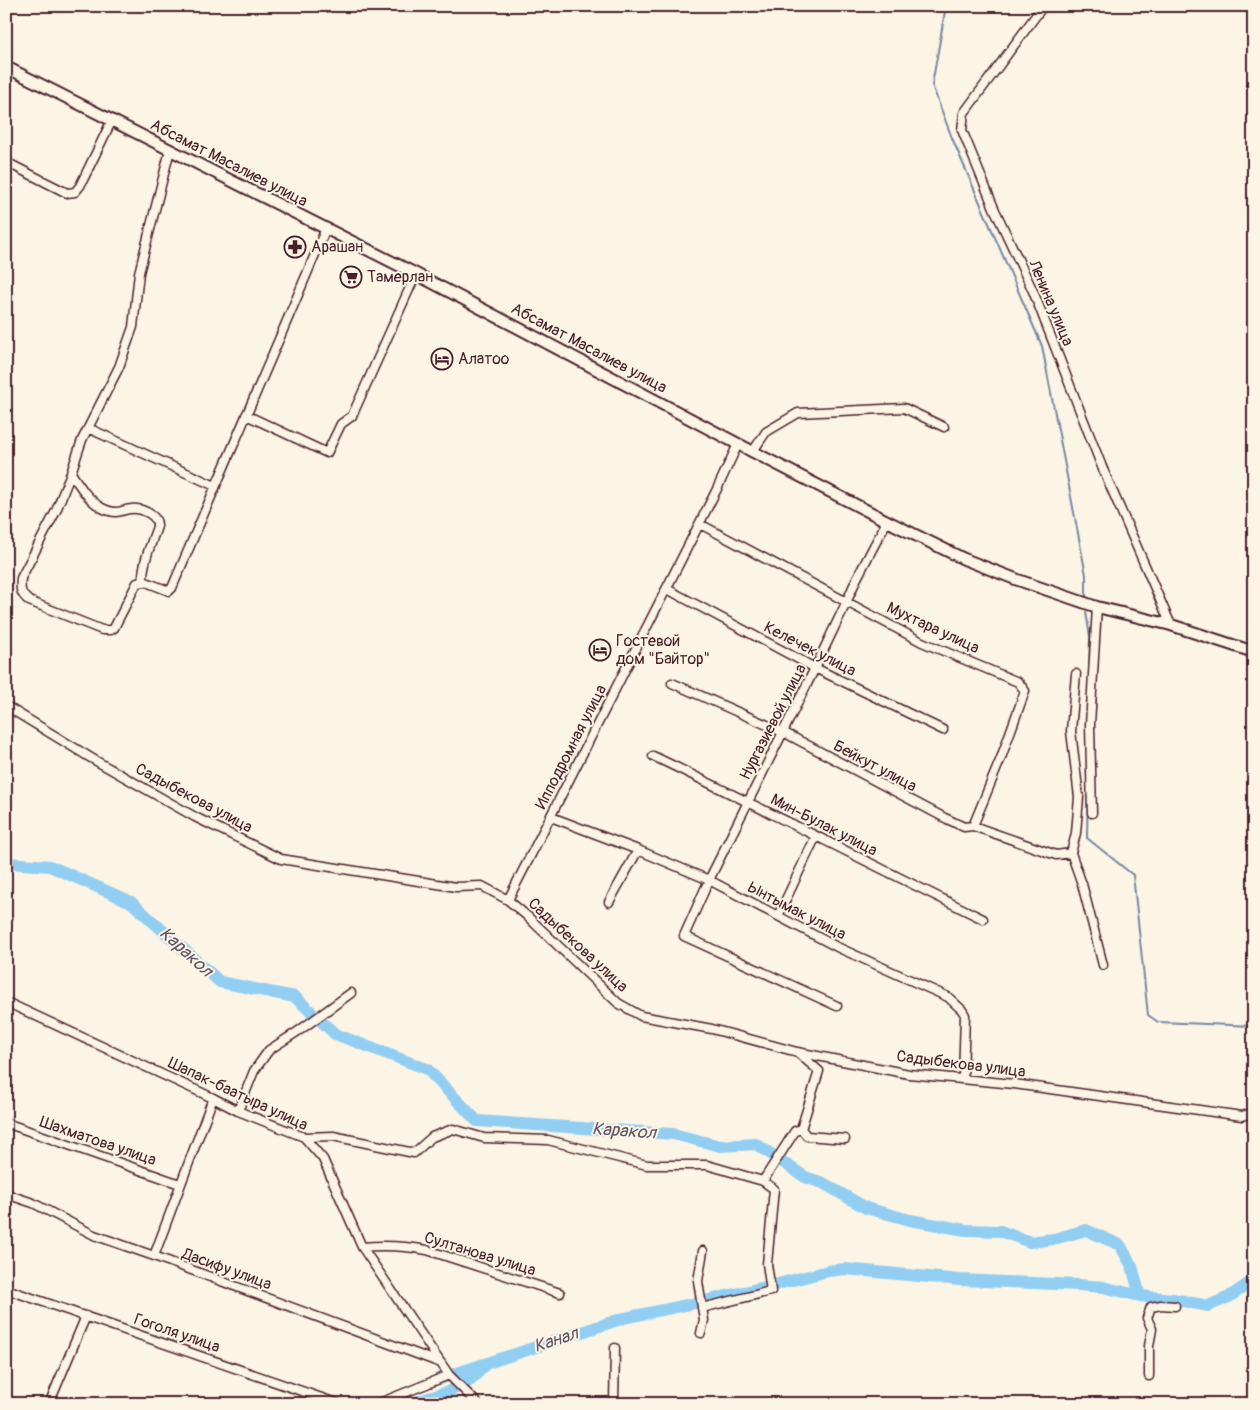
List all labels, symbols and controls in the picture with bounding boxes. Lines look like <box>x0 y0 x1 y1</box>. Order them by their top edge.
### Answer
street label: Абсамат Масалиев улица <box>147 115 311 211</box>
pharmacy icon: Арашан <box>283 235 307 259</box>
place label: Арашан <box>311 237 363 257</box>
street label: Ленина улица <box>1024 256 1078 349</box>
supermarket icon: Тамерлан <box>339 265 363 289</box>
place label: Тамерлан <box>367 267 433 287</box>
street label: Абсамат Масалиев улица <box>508 298 670 398</box>
hotel icon: Алатоо <box>430 347 454 371</box>
place label: Алатоо <box>458 349 510 369</box>
street label: Мухтара улица <box>883 598 983 658</box>
street label: Келечек улица <box>760 617 860 681</box>
place label: Гостевой дом "Байтор" <box>616 631 710 669</box>
hotel icon: Гостевой дом "Байтор" <box>588 638 612 662</box>
street label: Нургазиевой улица <box>735 661 811 783</box>
street label: Ипподромная улица <box>531 681 611 813</box>
street label: Бейкут улица <box>830 736 920 796</box>
street label: Садыбекова улица <box>132 759 256 837</box>
street label: Мин-Булак улица <box>767 789 881 861</box>
street label: Ынтымак улица <box>745 878 849 944</box>
street label: Садыбекова улица <box>524 893 632 997</box>
water label: Каракол <box>155 922 219 983</box>
street label: Садыбекова улица <box>895 1046 1027 1082</box>
street label: Шапак-баатыра улица <box>165 1053 311 1135</box>
street label: Шахматова улица <box>37 1112 159 1170</box>
water label: Каракол <box>591 1117 658 1145</box>
street label: Султанова улица <box>422 1228 538 1280</box>
street label: Дасифу улица <box>179 1243 274 1294</box>
street label: Гоголя улица <box>131 1309 223 1357</box>
water label: Канал <box>531 1322 583 1358</box>

